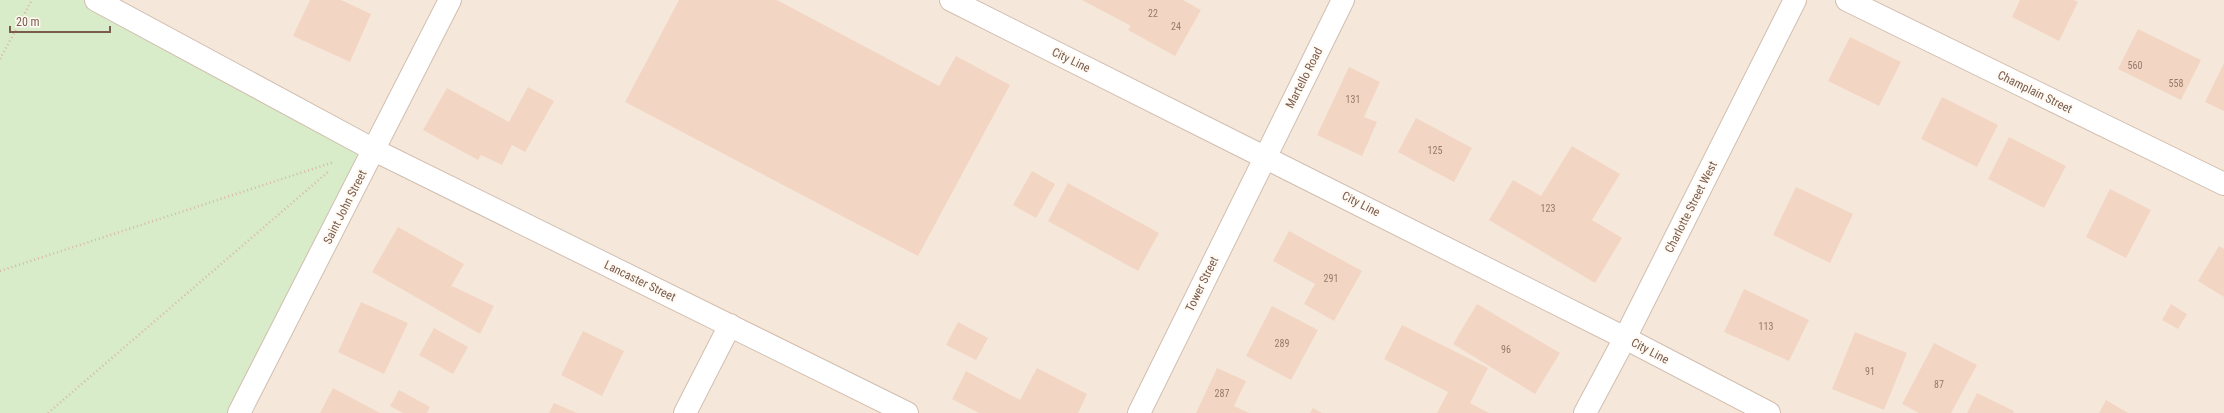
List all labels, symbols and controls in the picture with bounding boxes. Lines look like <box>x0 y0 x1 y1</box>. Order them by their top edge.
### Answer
scale bar <box>10 8 110 34</box>
house number: 22 <box>1148 8 1158 19</box>
text: 20 m <box>16 15 40 29</box>
house number: 24 <box>1171 21 1181 32</box>
street label: City Line <box>1050 45 1093 75</box>
street label: Martello Road <box>1283 45 1325 111</box>
house number: 560 <box>2128 60 2142 71</box>
street label: Champlain Street <box>1995 68 2075 116</box>
house number: 558 <box>2169 78 2183 89</box>
house number: 131 <box>1346 94 1360 105</box>
house number: 125 <box>1428 145 1442 156</box>
street label: Charlotte Street West <box>1662 159 1720 255</box>
street label: Saint John Street <box>320 167 370 246</box>
street label: City Line <box>1340 189 1383 220</box>
house number: 123 <box>1541 203 1555 214</box>
street label: Tower Street <box>1183 254 1222 314</box>
street label: Lancaster Street <box>602 258 678 305</box>
house number: 291 <box>1324 273 1338 284</box>
house number: 113 <box>1759 321 1773 332</box>
street label: City Line <box>1629 335 1672 367</box>
house number: 289 <box>1275 338 1289 349</box>
house number: 96 <box>1501 344 1511 355</box>
house number: 91 <box>1865 366 1875 377</box>
house number: 87 <box>1934 379 1944 390</box>
house number: 287 <box>1215 388 1229 399</box>

